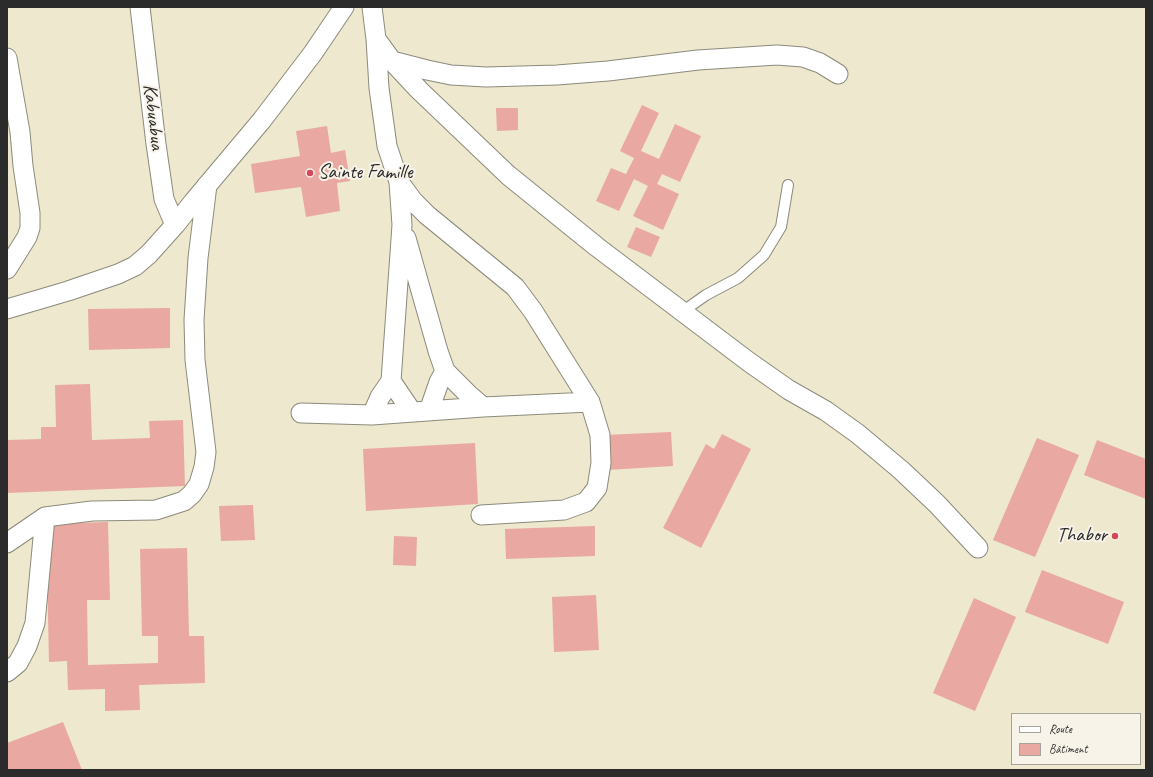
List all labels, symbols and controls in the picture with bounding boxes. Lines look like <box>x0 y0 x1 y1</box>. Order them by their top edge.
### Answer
street label: Kabuabua <box>137 83 169 151</box>
place label: Sainte Famille <box>318 161 412 185</box>
marker: Sainte Famille <box>305 168 315 178</box>
place label: Thabor <box>1056 524 1107 548</box>
marker: Thabor <box>1110 531 1120 541</box>
legend <box>1011 713 1141 765</box>
text: Route <box>1049 721 1072 737</box>
text: Bâtiment <box>1049 741 1087 757</box>

